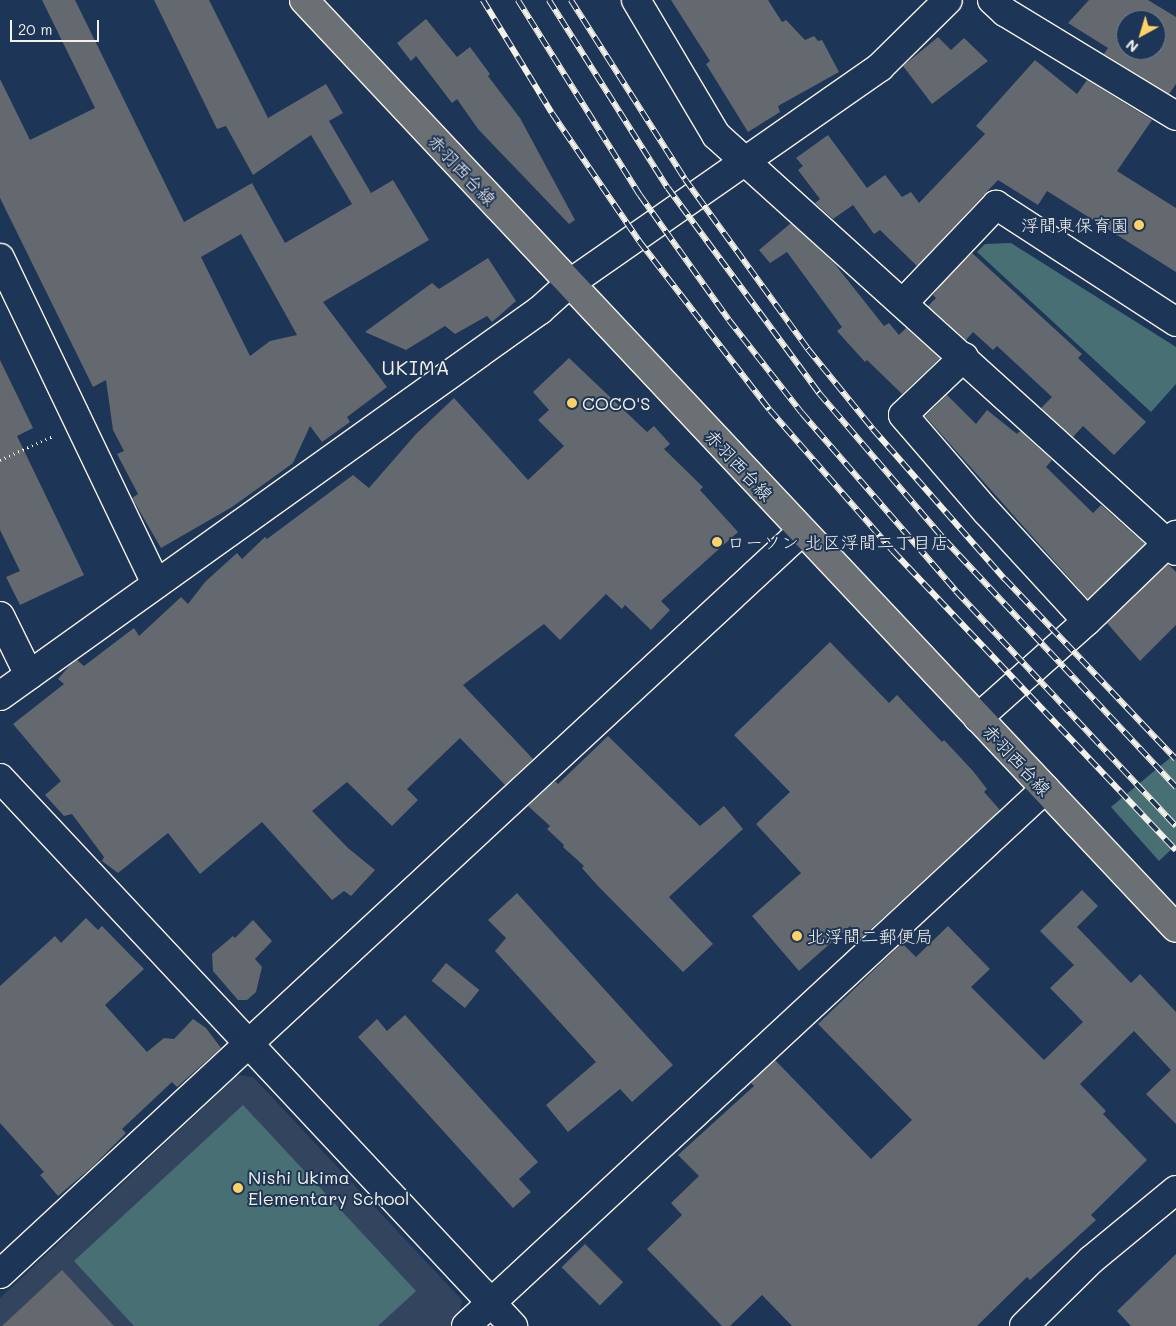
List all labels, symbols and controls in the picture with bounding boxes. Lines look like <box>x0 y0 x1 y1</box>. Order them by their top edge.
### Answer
scale bar <box>12 10 101 42</box>
north arrow <box>1116 10 1166 60</box>
text: 20 m <box>18 19 52 39</box>
text: N <box>1122 36 1142 57</box>
street label: 赤羽西台線 <box>423 130 501 210</box>
place label: 浮間東保育園 <box>1021 214 1129 236</box>
marker: 浮間東保育園 <box>1133 219 1145 231</box>
district label: UKIMA <box>381 355 451 379</box>
place label: COCO'S <box>582 392 650 414</box>
marker: COCO'S <box>566 397 578 409</box>
street label: 赤羽西台線 <box>700 425 778 505</box>
place label: ローソン 北区浮間二丁目店 <box>727 531 949 553</box>
marker: ローソン 北区浮間二丁目店 <box>711 536 723 548</box>
street label: 赤羽西台線 <box>978 720 1056 800</box>
place label: 北浮間二郵便局 <box>807 925 933 947</box>
marker: 北浮間二郵便局 <box>791 930 803 942</box>
place label: Nishi Ukima Elementary School <box>248 1167 409 1210</box>
marker: Nishi Ukima Elementary School <box>232 1182 244 1194</box>

